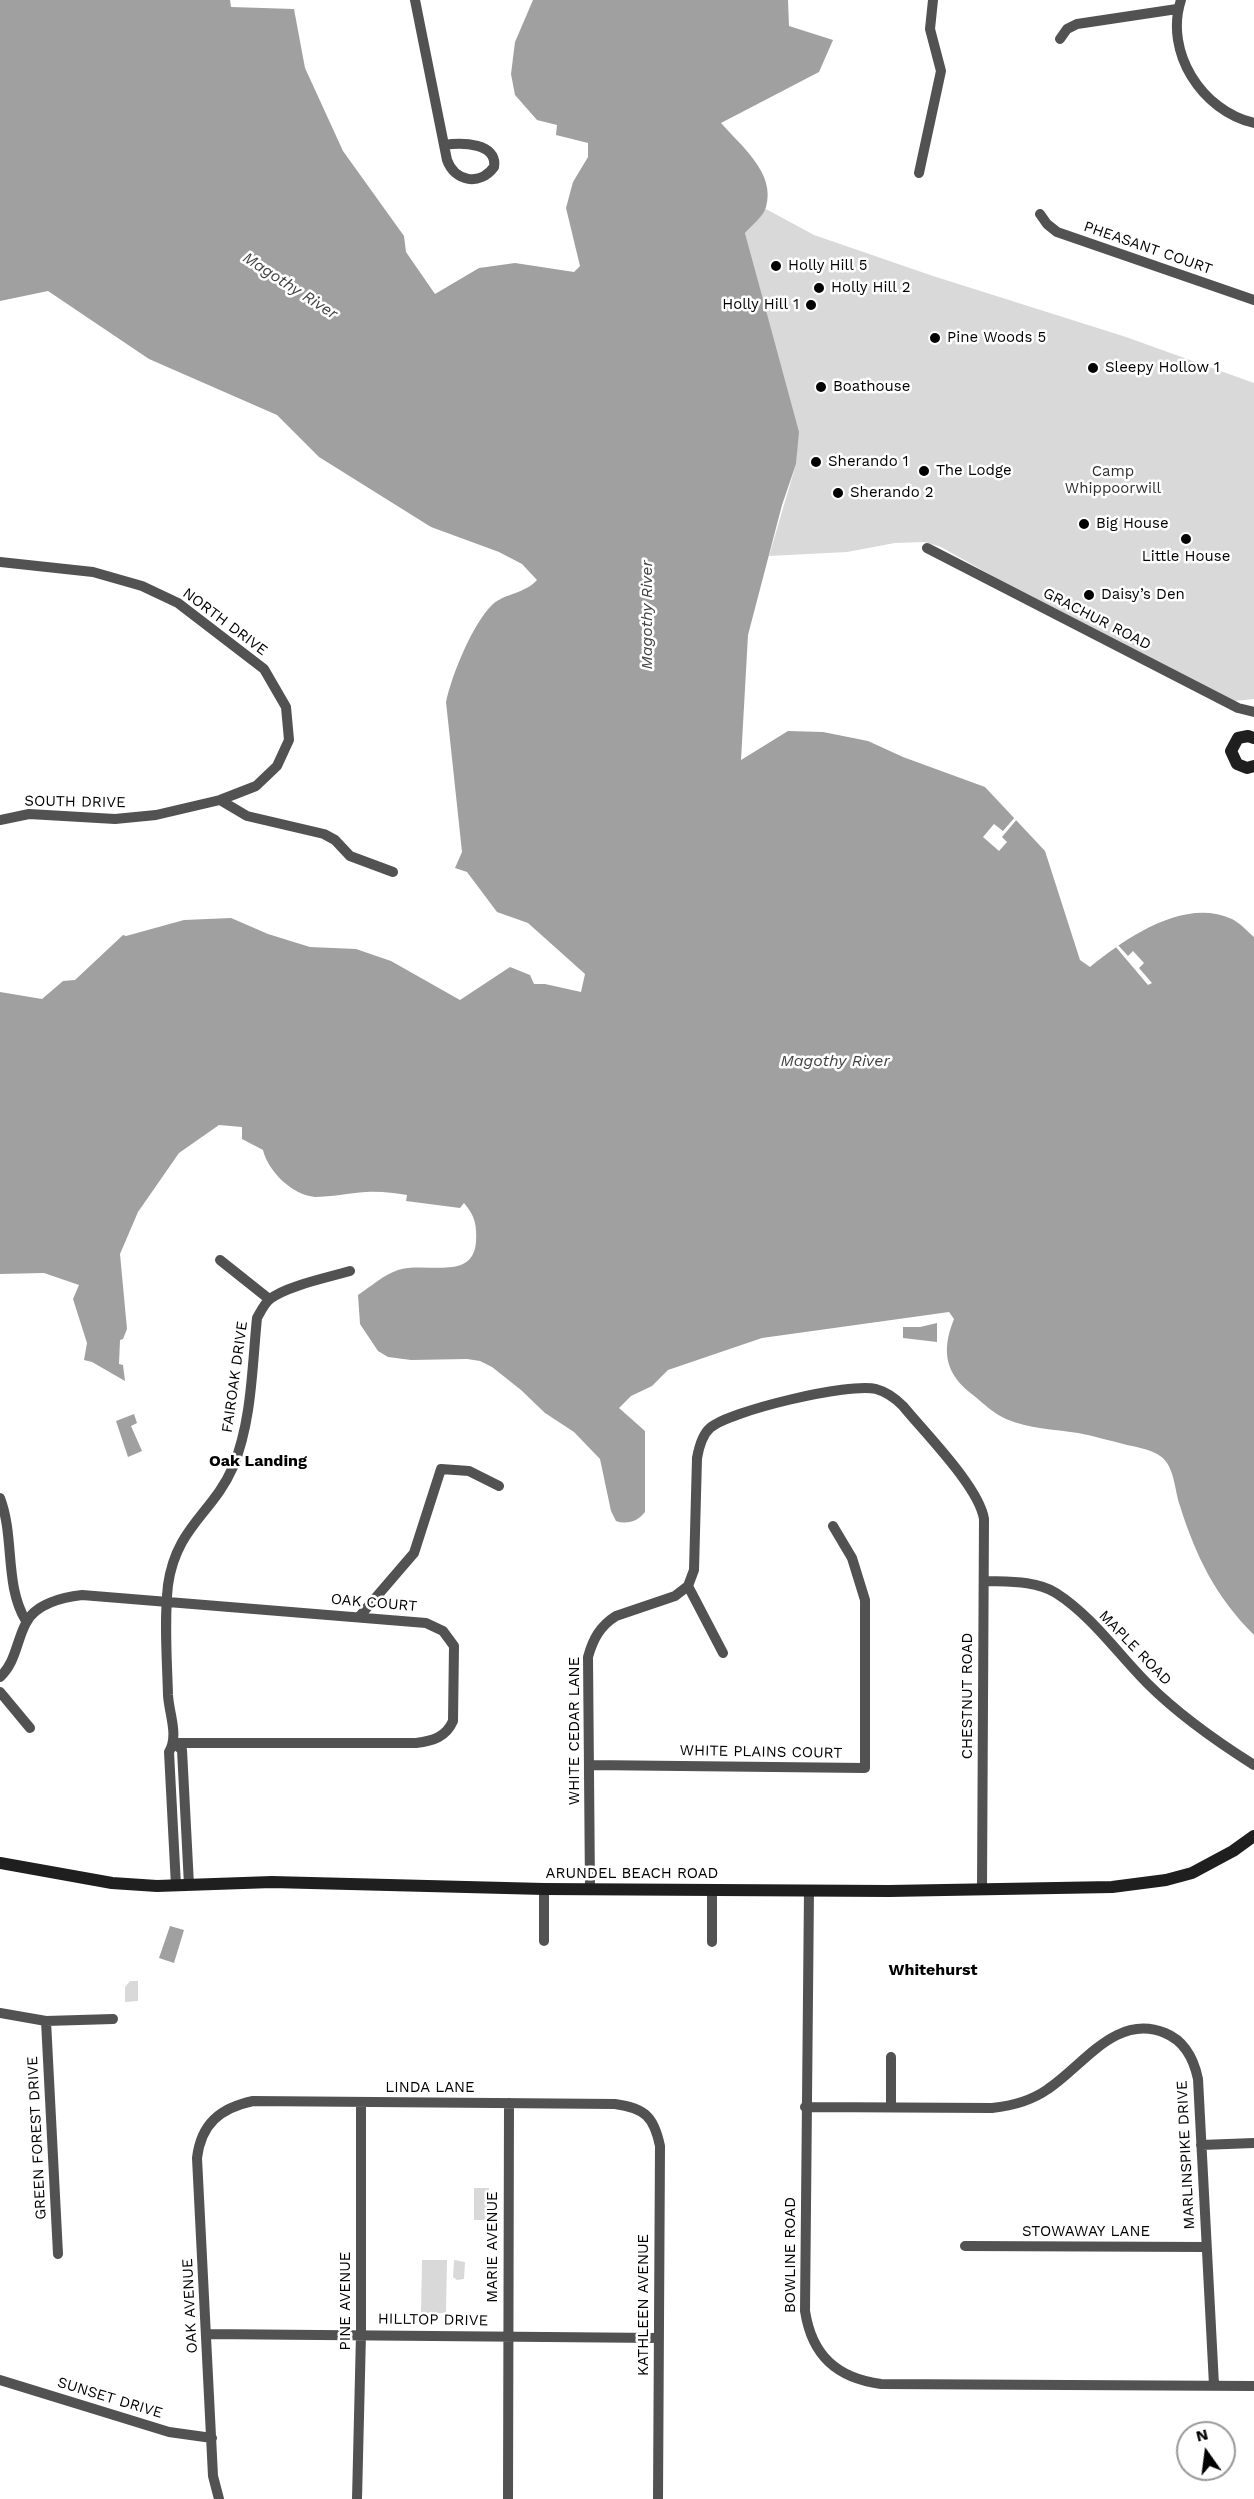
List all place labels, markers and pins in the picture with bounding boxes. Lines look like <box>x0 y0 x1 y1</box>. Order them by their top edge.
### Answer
place label: Holly Hill 5 <box>788 257 868 275</box>
marker: Holly Hill 5 <box>769 259 783 273</box>
place label: Holly Hill 2 <box>831 279 911 297</box>
marker: Holly Hill 2 <box>812 281 826 295</box>
place label: Holly Hill 1 <box>722 296 799 314</box>
marker: Holly Hill 1 <box>804 298 818 312</box>
place label: Pine Woods 5 <box>947 329 1046 347</box>
marker: Pine Woods 5 <box>928 331 942 345</box>
place label: Sleepy Hollow 1 <box>1105 359 1220 377</box>
marker: Sleepy Hollow 1 <box>1086 361 1100 375</box>
place label: Boathouse <box>833 378 910 396</box>
marker: Boathouse <box>814 380 828 394</box>
place label: Sherando 1 <box>828 453 909 471</box>
marker: Sherando 1 <box>809 455 823 469</box>
place label: The Lodge <box>936 462 1012 480</box>
marker: The Lodge <box>917 464 931 478</box>
place label: Sherando 2 <box>850 484 934 502</box>
marker: Sherando 2 <box>831 486 845 500</box>
place label: Big House <box>1096 515 1169 533</box>
marker: Big House <box>1077 517 1091 531</box>
marker: Little House <box>1179 532 1193 546</box>
place label: Little House <box>1142 548 1230 566</box>
place label: Daisy’s Den <box>1101 586 1185 604</box>
marker: Daisy’s Den <box>1082 588 1096 602</box>

